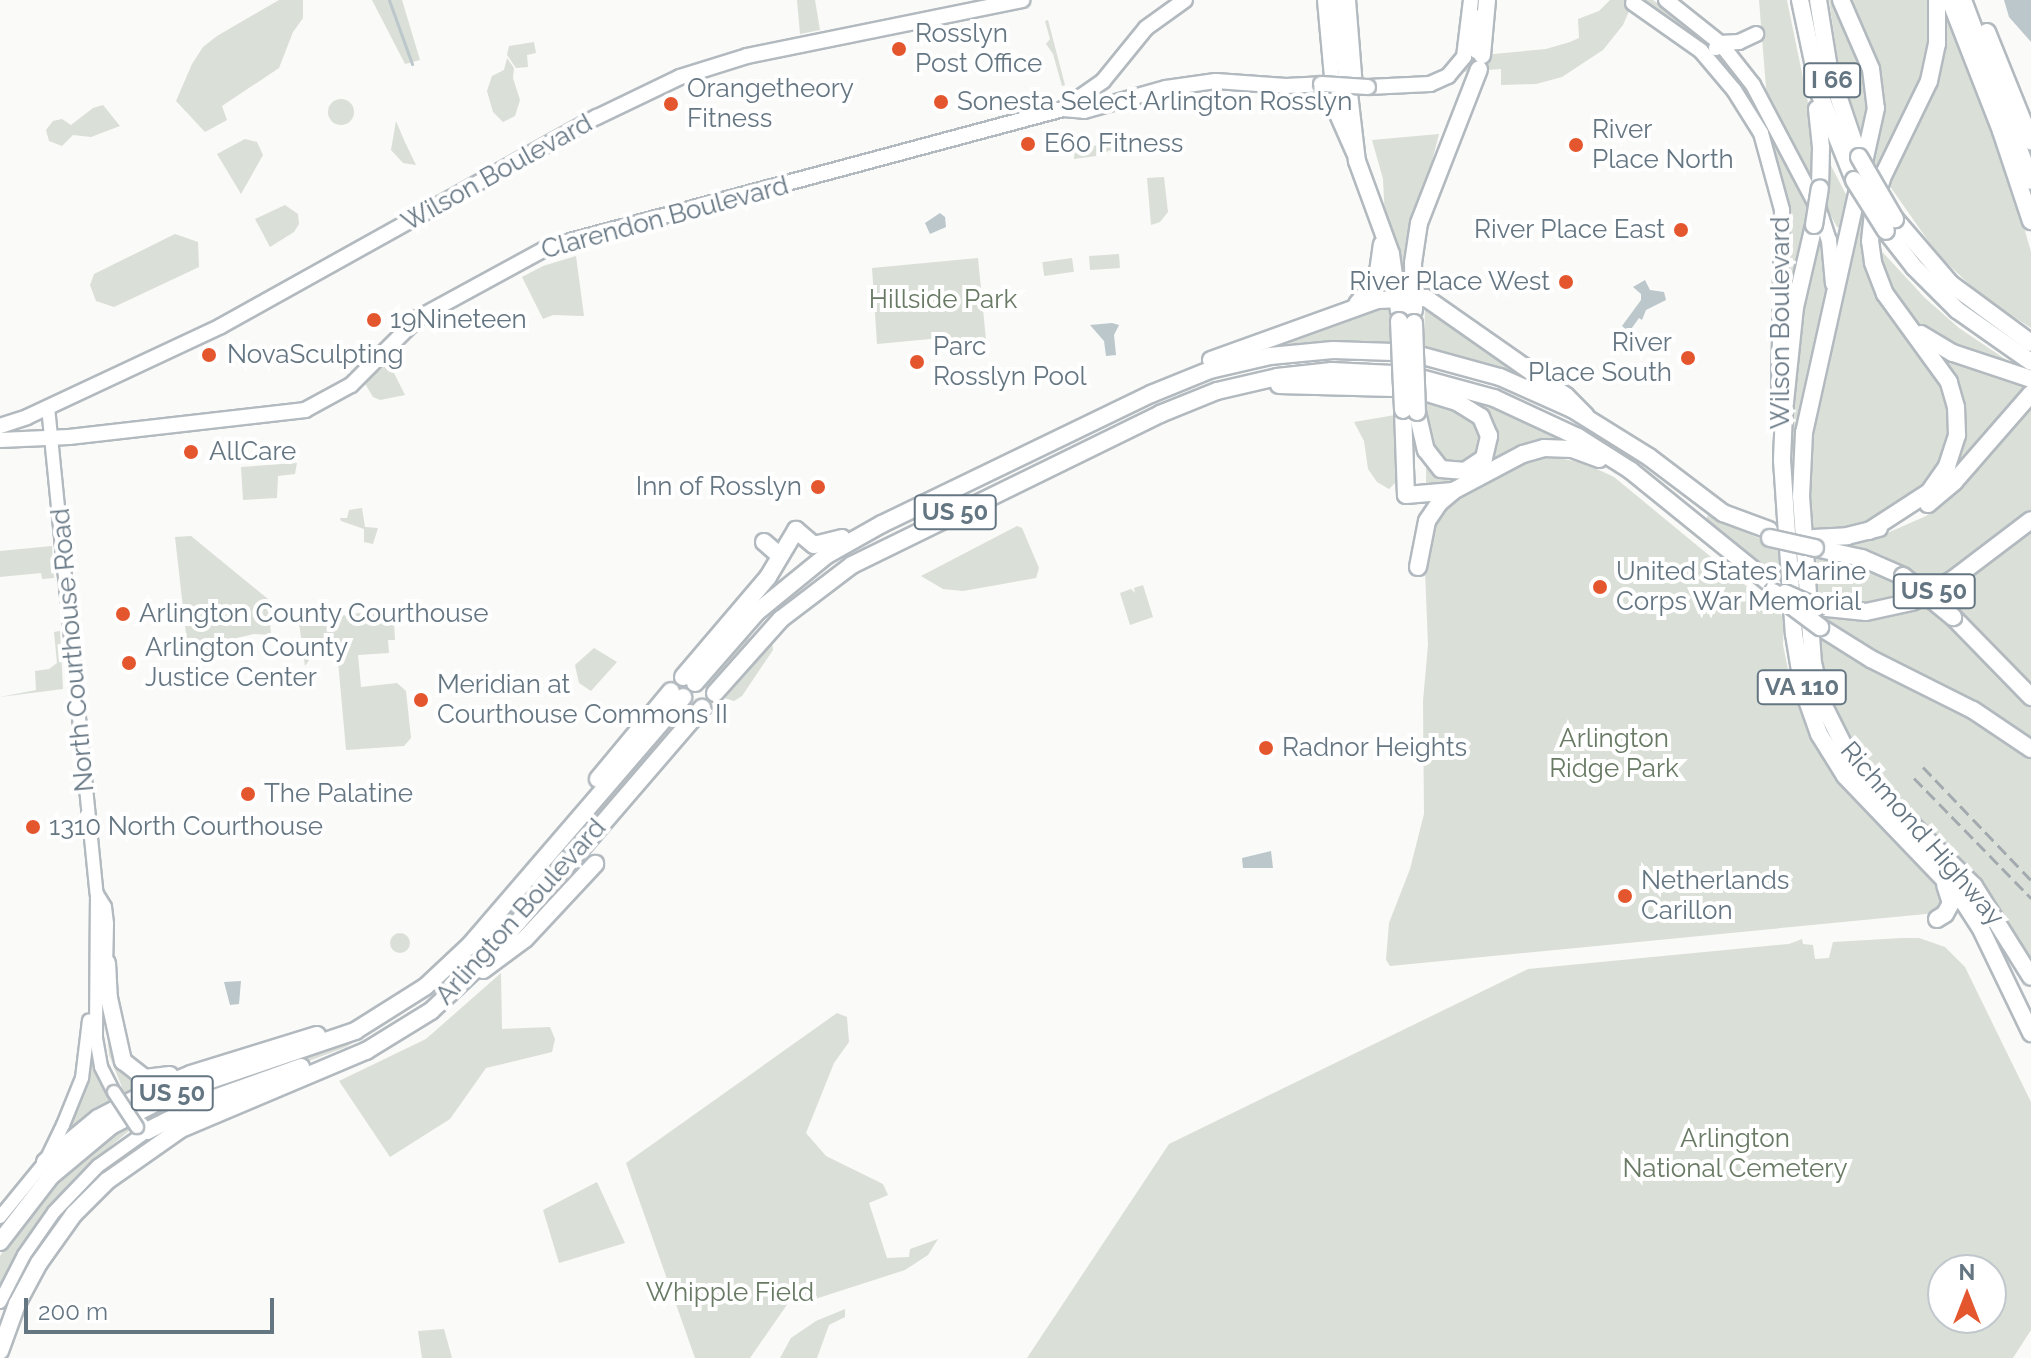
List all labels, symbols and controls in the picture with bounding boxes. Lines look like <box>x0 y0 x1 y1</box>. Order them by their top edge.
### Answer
place label: Rosslyn Post Office <box>915 18 1042 80</box>
marker: Rosslyn Post Office <box>890 40 908 58</box>
road number: I 66 <box>1802 60 1862 100</box>
place label: Orangetheory Fitness <box>687 73 854 134</box>
place label: Sonesta Select Arlington Rosslyn <box>957 86 1353 118</box>
marker: Sonesta Select Arlington Rosslyn <box>932 93 950 111</box>
marker: Orangetheory Fitness <box>662 95 680 113</box>
street label: Wilson Boulevard <box>396 108 598 238</box>
place label: River Place North <box>1592 114 1734 176</box>
place label: E60 Fitness <box>1044 128 1183 160</box>
marker: E60 Fitness <box>1019 135 1037 153</box>
marker: River Place North <box>1567 136 1585 154</box>
street label: Clarendon Boulevard <box>538 170 792 266</box>
place label: River Place East <box>1473 214 1665 246</box>
street label: Wilson Boulevard <box>1765 217 1797 429</box>
marker: River Place East <box>1672 221 1690 239</box>
place label: River Place West <box>1348 266 1550 298</box>
marker: River Place West <box>1557 273 1575 291</box>
park label: Hillside Park <box>869 284 1017 316</box>
place label: 19Nineteen <box>390 304 527 336</box>
marker: 19Nineteen <box>365 311 383 329</box>
place label: River Place South <box>1528 327 1672 388</box>
place label: Parc Rosslyn Pool <box>933 331 1087 392</box>
place label: NovaSculpting <box>227 339 404 371</box>
marker: NovaSculpting <box>198 344 220 366</box>
marker: River Place South <box>1679 349 1697 367</box>
marker: Parc Rosslyn Pool <box>908 353 926 371</box>
place label: AllCare <box>209 436 296 468</box>
marker: AllCare <box>180 441 202 463</box>
place label: Inn of Rosslyn <box>635 471 802 503</box>
marker: Inn of Rosslyn <box>809 478 827 496</box>
road number: US 50 <box>913 492 997 532</box>
street label: North Courthouse Road <box>45 507 101 793</box>
place label: United States Marine Corps War Memorial <box>1616 556 1866 618</box>
road number: US 50 <box>1892 571 1976 611</box>
marker: United States Marine Corps War Memorial <box>1591 578 1609 596</box>
place label: Arlington County Courthouse <box>139 598 489 630</box>
marker: Arlington County Courthouse <box>114 605 132 623</box>
place label: Arlington County Justice Center <box>145 632 348 694</box>
marker: Arlington County Justice Center <box>120 654 138 672</box>
road number: VA 110 <box>1756 667 1848 707</box>
place label: Meridian at Courthouse Commons II <box>437 669 728 730</box>
marker: Meridian at Courthouse Commons II <box>412 691 430 709</box>
park label: Arlington Ridge Park <box>1549 723 1679 784</box>
place label: Radnor Heights <box>1282 732 1468 764</box>
street label: Richmond Highway <box>1834 736 2010 932</box>
marker: Radnor Heights <box>1257 739 1275 757</box>
place label: The Palatine <box>264 778 413 810</box>
marker: The Palatine <box>239 785 257 803</box>
place label: 1310 North Courthouse <box>49 811 323 843</box>
street label: Arlington Boulevard <box>429 813 613 1011</box>
marker: 1310 North Courthouse <box>24 818 42 836</box>
place label: Netherlands Carillon <box>1641 865 1789 926</box>
marker: Netherlands Carillon <box>1616 887 1634 905</box>
road number: US 50 <box>130 1073 214 1113</box>
park label: Arlington National Cemetery <box>1622 1123 1848 1184</box>
north arrow <box>1927 1254 2007 1334</box>
text: N <box>1959 1259 1975 1285</box>
park label: Whipple Field <box>646 1277 814 1309</box>
scale bar <box>28 1282 278 1332</box>
text: 200 m <box>38 1297 108 1326</box>

